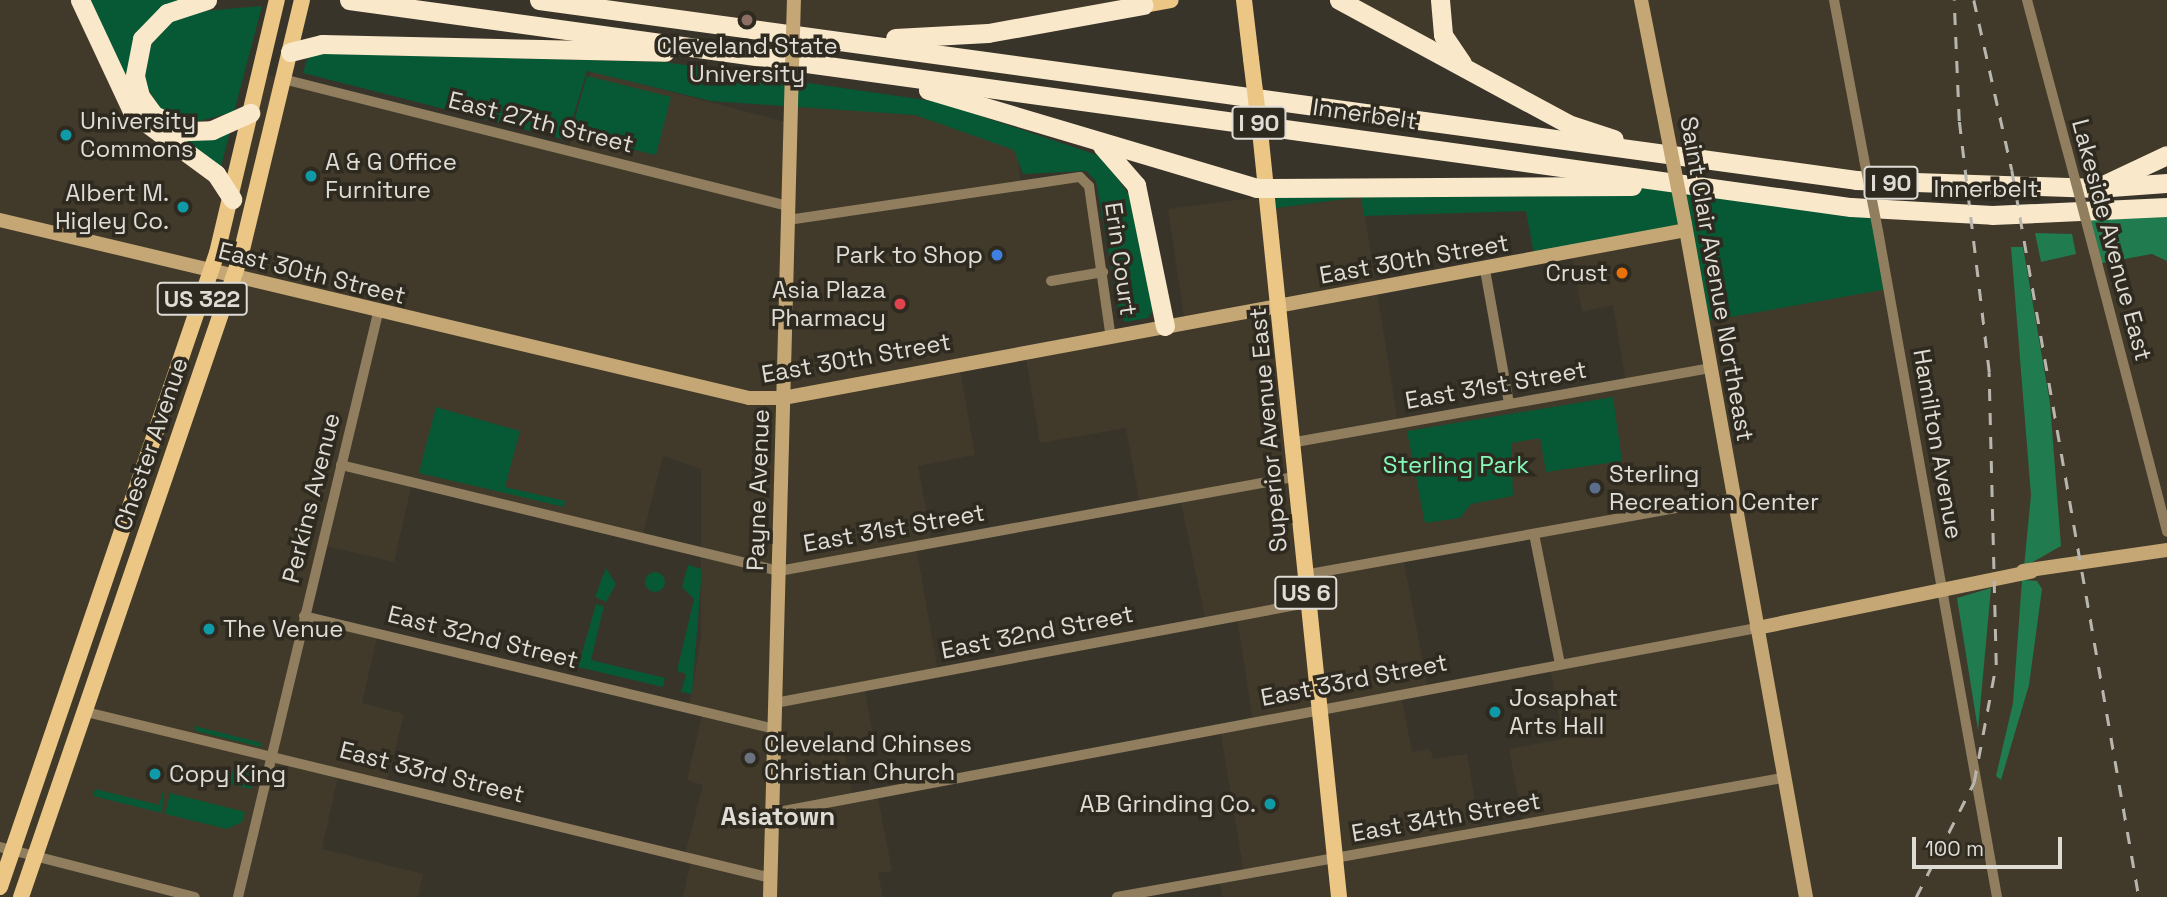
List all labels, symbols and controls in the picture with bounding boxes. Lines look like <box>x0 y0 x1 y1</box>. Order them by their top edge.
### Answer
marker: Cleveland State University <box>739 12 755 28</box>
place label: Cleveland State University <box>656 32 838 88</box>
street label: East 27th Street <box>445 85 637 159</box>
street label: Innerbelt <box>1311 92 1419 136</box>
road number: I 90 <box>1231 104 1287 142</box>
place label: University Commons <box>80 107 196 163</box>
street label: Saint Clair Avenue Northeast <box>1674 114 1760 444</box>
street label: Lakeside Avenue East <box>2066 116 2158 364</box>
marker: University Commons <box>58 127 74 143</box>
place label: A & G Office Furniture <box>325 148 457 204</box>
road number: I 90 <box>1863 164 1919 202</box>
marker: A & G Office Furniture <box>303 168 319 184</box>
street label: Innerbelt <box>1933 175 2039 203</box>
place label: Albert M. Higley Co. <box>55 179 169 235</box>
marker: Albert M. Higley Co. <box>175 199 191 215</box>
street label: Erin Court <box>1099 200 1143 318</box>
street label: East 30th Street <box>1317 228 1511 290</box>
street label: East 30th Street <box>215 236 409 310</box>
place label: Park to Shop <box>836 241 983 269</box>
marker: Park to Shop <box>989 247 1005 263</box>
place label: Crust <box>1545 259 1608 287</box>
marker: Crust <box>1614 265 1630 281</box>
place label: Asia Plaza Pharmacy <box>771 276 886 332</box>
road number: US 322 <box>156 280 248 318</box>
marker: Asia Plaza Pharmacy <box>892 296 908 312</box>
street label: Superior Avenue East <box>1243 306 1293 554</box>
street label: East 30th Street <box>759 327 953 389</box>
street label: Hamilton Avenue <box>1907 346 1969 542</box>
street label: Chester Avenue <box>108 354 194 534</box>
street label: East 31st Street <box>1403 355 1589 415</box>
street label: Payne Avenue <box>741 408 775 572</box>
street label: Perkins Avenue <box>276 410 346 586</box>
park label: Sterling Park <box>1383 451 1529 479</box>
place label: Sterling Recreation Center <box>1609 460 1819 516</box>
marker: Sterling Recreation Center <box>1587 480 1603 496</box>
street label: East 31st Street <box>801 498 987 558</box>
road number: US 6 <box>1273 573 1339 612</box>
street label: East 32nd Street <box>385 599 581 675</box>
street label: East 32nd Street <box>938 599 1136 665</box>
place label: The Venue <box>223 615 344 643</box>
marker: The Venue <box>201 621 217 637</box>
street label: East 33rd Street <box>1258 648 1450 712</box>
place label: Josaphat Arts Hall <box>1509 684 1618 740</box>
marker: Josaphat Arts Hall <box>1487 704 1503 720</box>
place label: Cleveland Chinses Christian Church <box>764 730 972 786</box>
street label: East 33rd Street <box>337 735 527 809</box>
marker: Cleveland Chinses Christian Church <box>742 750 758 766</box>
place label: Copy King <box>169 760 286 788</box>
marker: Copy King <box>147 766 163 782</box>
street label: East 34th Street <box>1349 786 1543 848</box>
place label: AB Grinding Co. <box>1080 790 1256 818</box>
marker: AB Grinding Co. <box>1262 796 1278 812</box>
district label: Asiatown <box>721 801 835 833</box>
scale bar <box>1915 824 2066 868</box>
text: 100 m <box>1925 835 1984 862</box>

